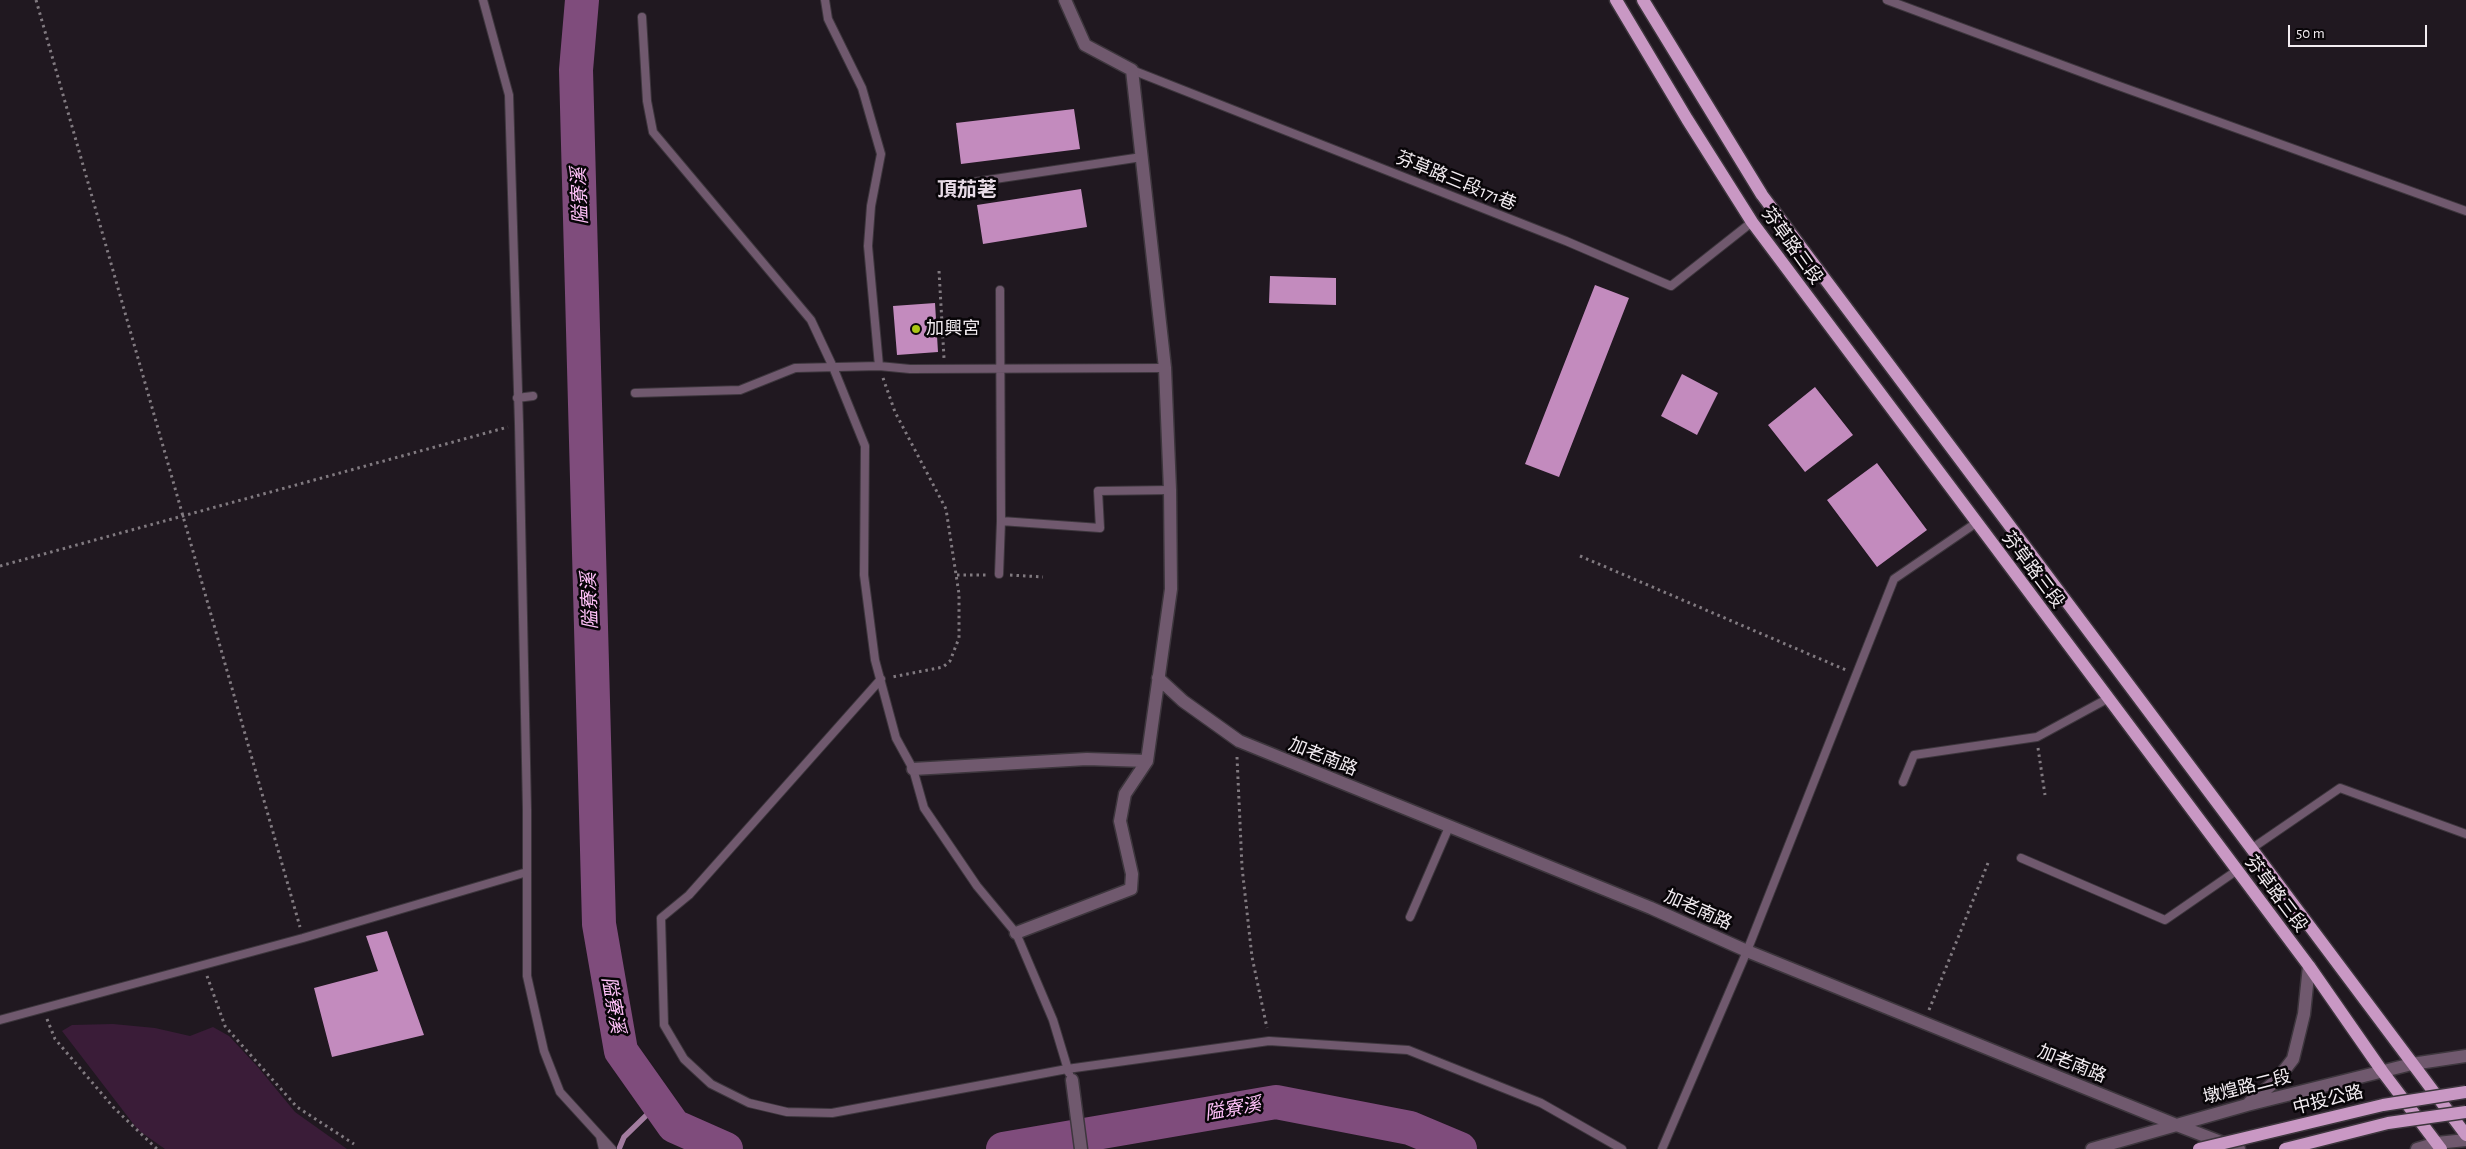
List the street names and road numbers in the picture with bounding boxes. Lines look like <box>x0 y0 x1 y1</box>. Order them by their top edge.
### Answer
street label: 芬草路三段171巷 <box>1393 147 1519 215</box>
street label: 芬草路三段 <box>1757 203 1827 289</box>
street label: 芬草路三段 <box>1997 528 2069 612</box>
street label: 加老南路 <box>1286 734 1360 780</box>
street label: 芬草路三段 <box>2240 852 2312 936</box>
street label: 加老南路 <box>1661 885 1735 935</box>
street label: 加老南路 <box>2035 1041 2109 1087</box>
street label: 墩煌路二段 <box>2201 1066 2293 1108</box>
street label: 中投公路 <box>2290 1081 2366 1119</box>

